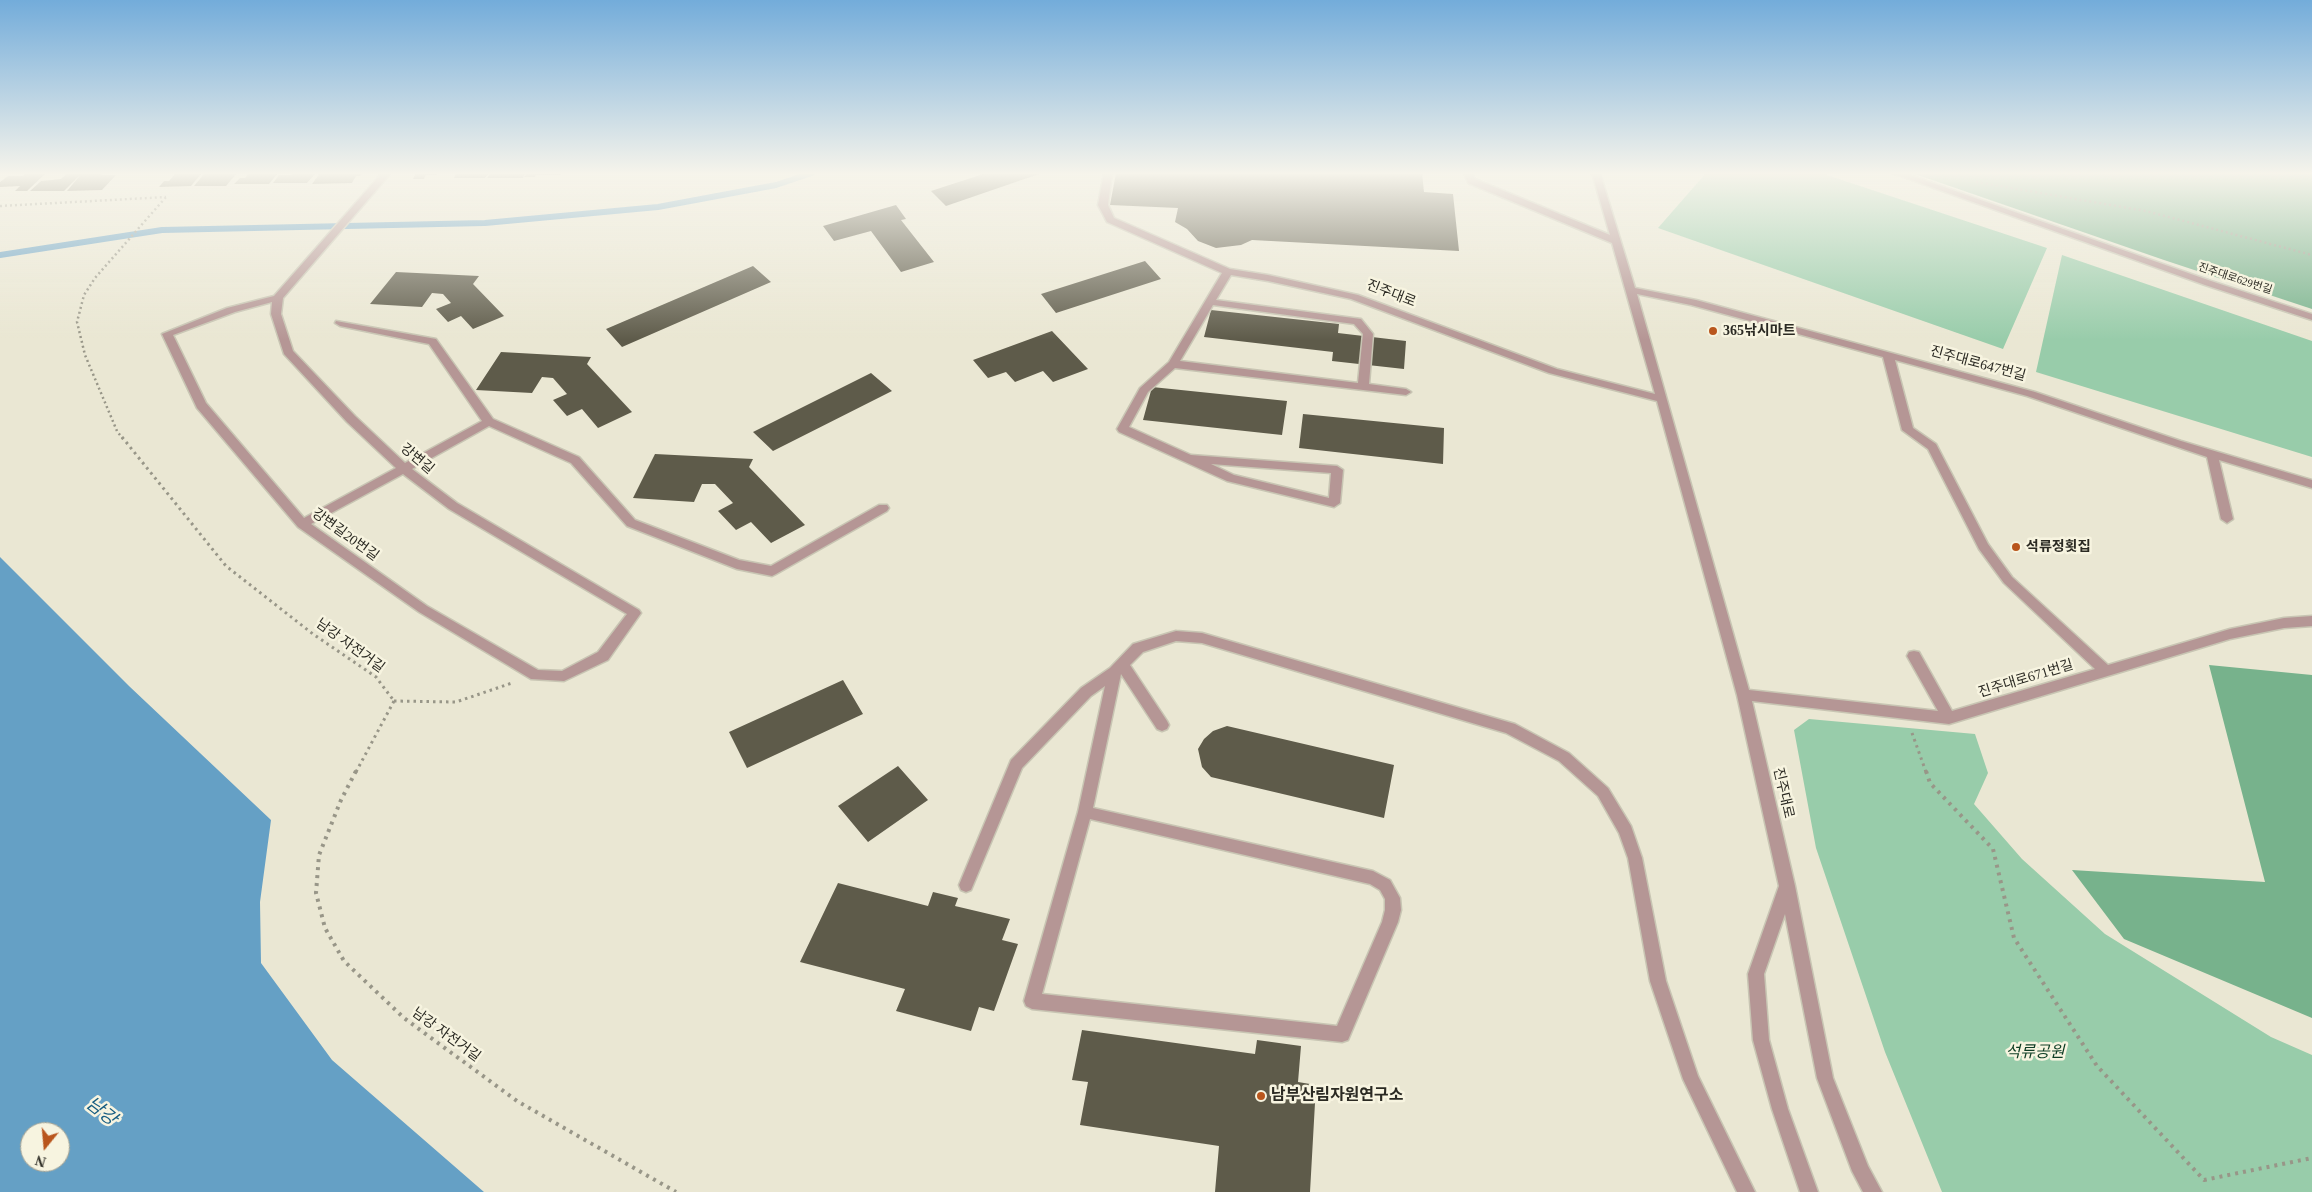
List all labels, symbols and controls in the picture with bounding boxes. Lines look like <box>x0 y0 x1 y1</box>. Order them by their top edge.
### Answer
street label: 진주대로629번길 <box>2196 261 2274 297</box>
street label: 진주대로 <box>1364 277 1418 311</box>
place label: 365낚시마트 <box>1723 323 1796 339</box>
marker: 365낚시마트 <box>1707 325 1719 337</box>
street label: 진주대로647번길 <box>1928 343 2028 385</box>
street label: 강변길 <box>397 440 437 478</box>
street label: 강변길20번길 <box>308 505 382 565</box>
place label: 석류정횟집 <box>2026 539 2090 555</box>
marker: 석류정횟집 <box>2010 541 2022 553</box>
street label: 남강 자전거길 <box>312 615 388 677</box>
street label: 진주대로671번길 <box>1977 657 2075 701</box>
street label: 진주대로 <box>1769 766 1797 820</box>
street label: 남강 자전거길 <box>408 1004 484 1066</box>
park label: 석류공원 <box>2006 1043 2064 1063</box>
place label: 남부산림자원연구소 <box>1271 1086 1403 1106</box>
marker: 남부산림자원연구소 <box>1255 1090 1267 1102</box>
water label: 남강 <box>81 1093 121 1131</box>
north arrow <box>20 1122 70 1172</box>
text: N <box>34 1152 48 1170</box>

